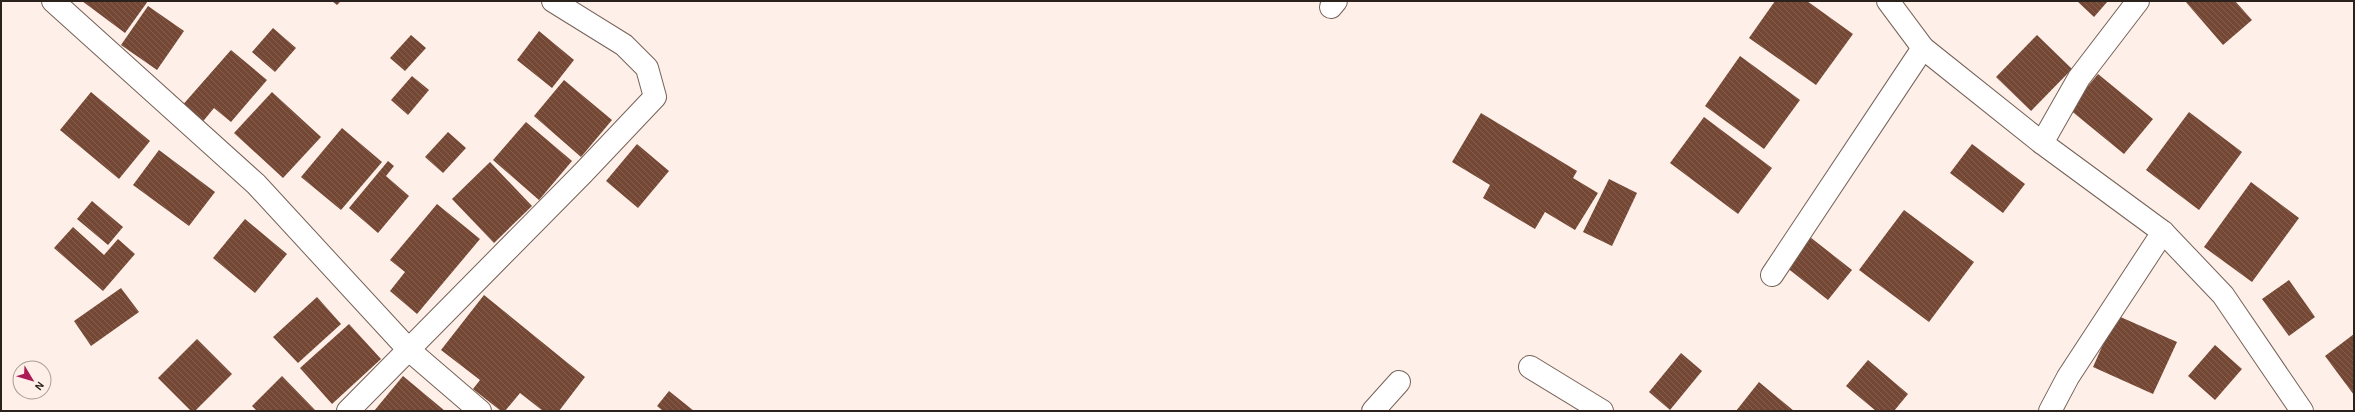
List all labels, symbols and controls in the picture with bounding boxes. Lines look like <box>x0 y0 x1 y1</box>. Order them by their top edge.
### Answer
north arrow <box>12 360 52 400</box>
text: N <box>33 379 46 392</box>

